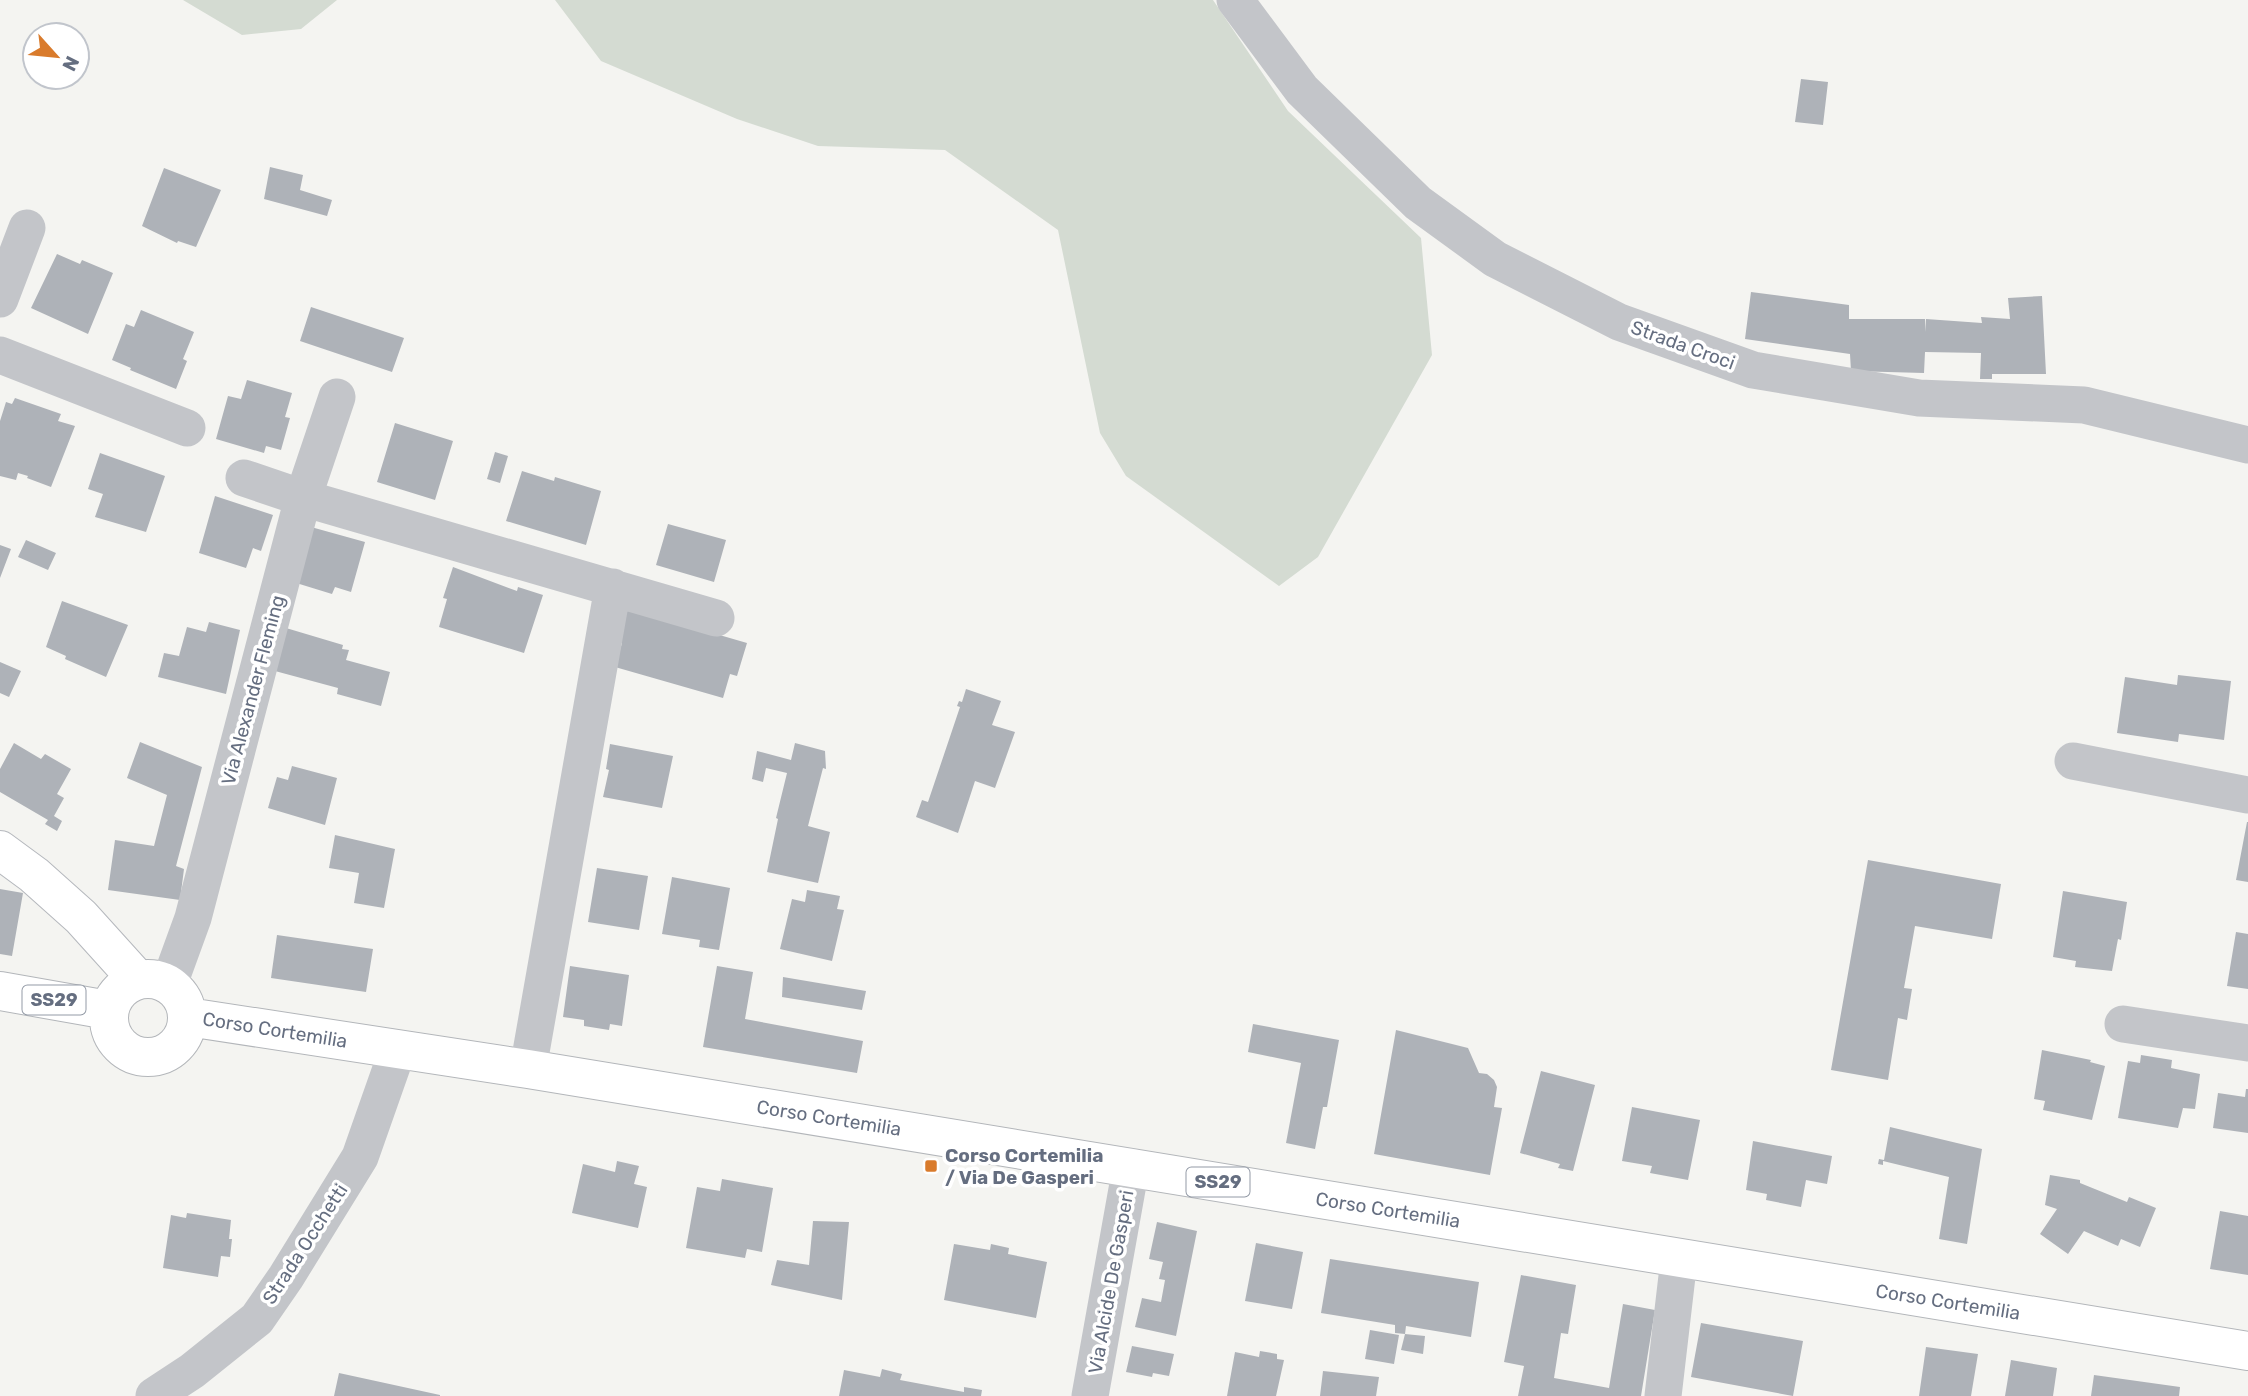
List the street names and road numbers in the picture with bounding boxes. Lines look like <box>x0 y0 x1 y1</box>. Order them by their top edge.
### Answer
street label: Strada Croci <box>1628 316 1738 374</box>
street label: Via Alexander Fleming <box>217 593 289 787</box>
road number: SS29 <box>22 986 86 1015</box>
street label: Corso Cortemilia <box>201 1007 349 1053</box>
street label: Corso Cortemilia <box>755 1095 903 1141</box>
road number: SS29 <box>1186 1168 1250 1196</box>
street label: Strada Occhetti <box>258 1180 352 1308</box>
street label: Corso Cortemilia <box>1314 1187 1462 1233</box>
street label: Via Alcide De Gasperi <box>1084 1188 1138 1376</box>
street label: Corso Cortemilia <box>1874 1279 2022 1325</box>

